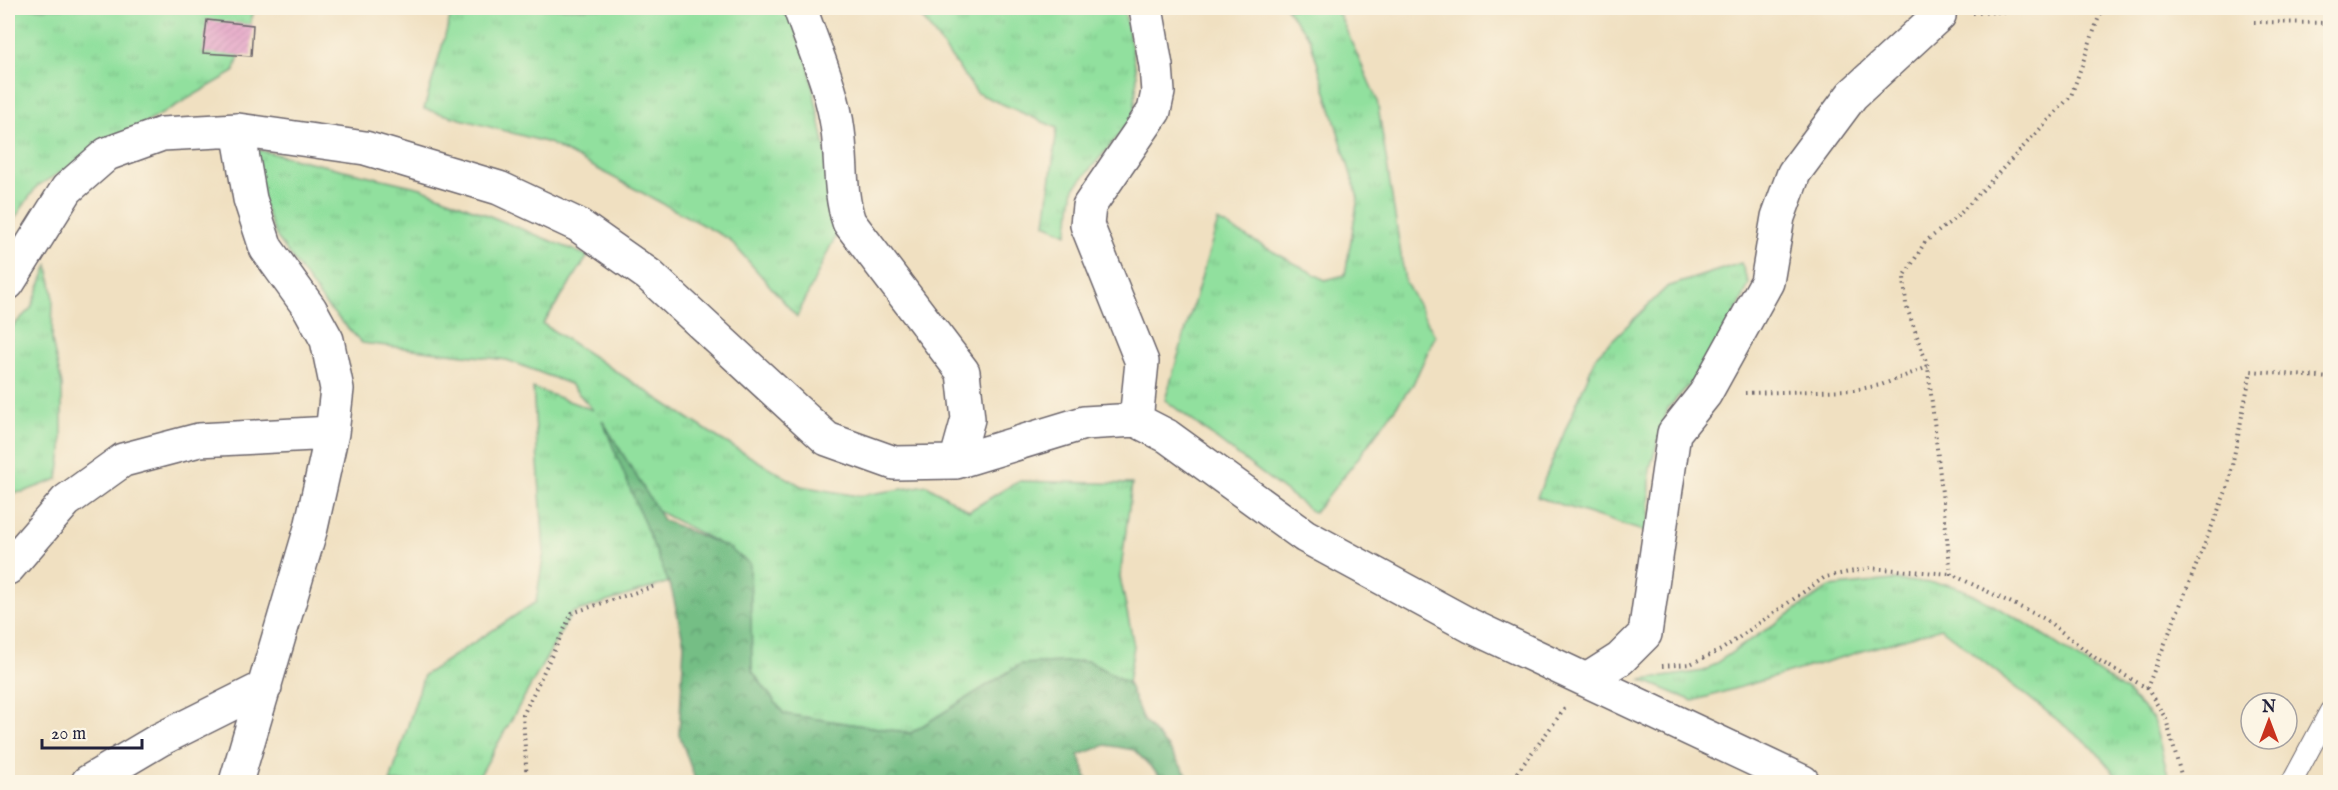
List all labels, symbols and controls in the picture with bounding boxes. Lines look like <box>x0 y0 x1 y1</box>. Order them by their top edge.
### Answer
north arrow <box>2239 691 2299 751</box>
text: N <box>2261 698 2276 718</box>
scale bar <box>42 712 142 750</box>
text: 20 m <box>51 723 86 746</box>

